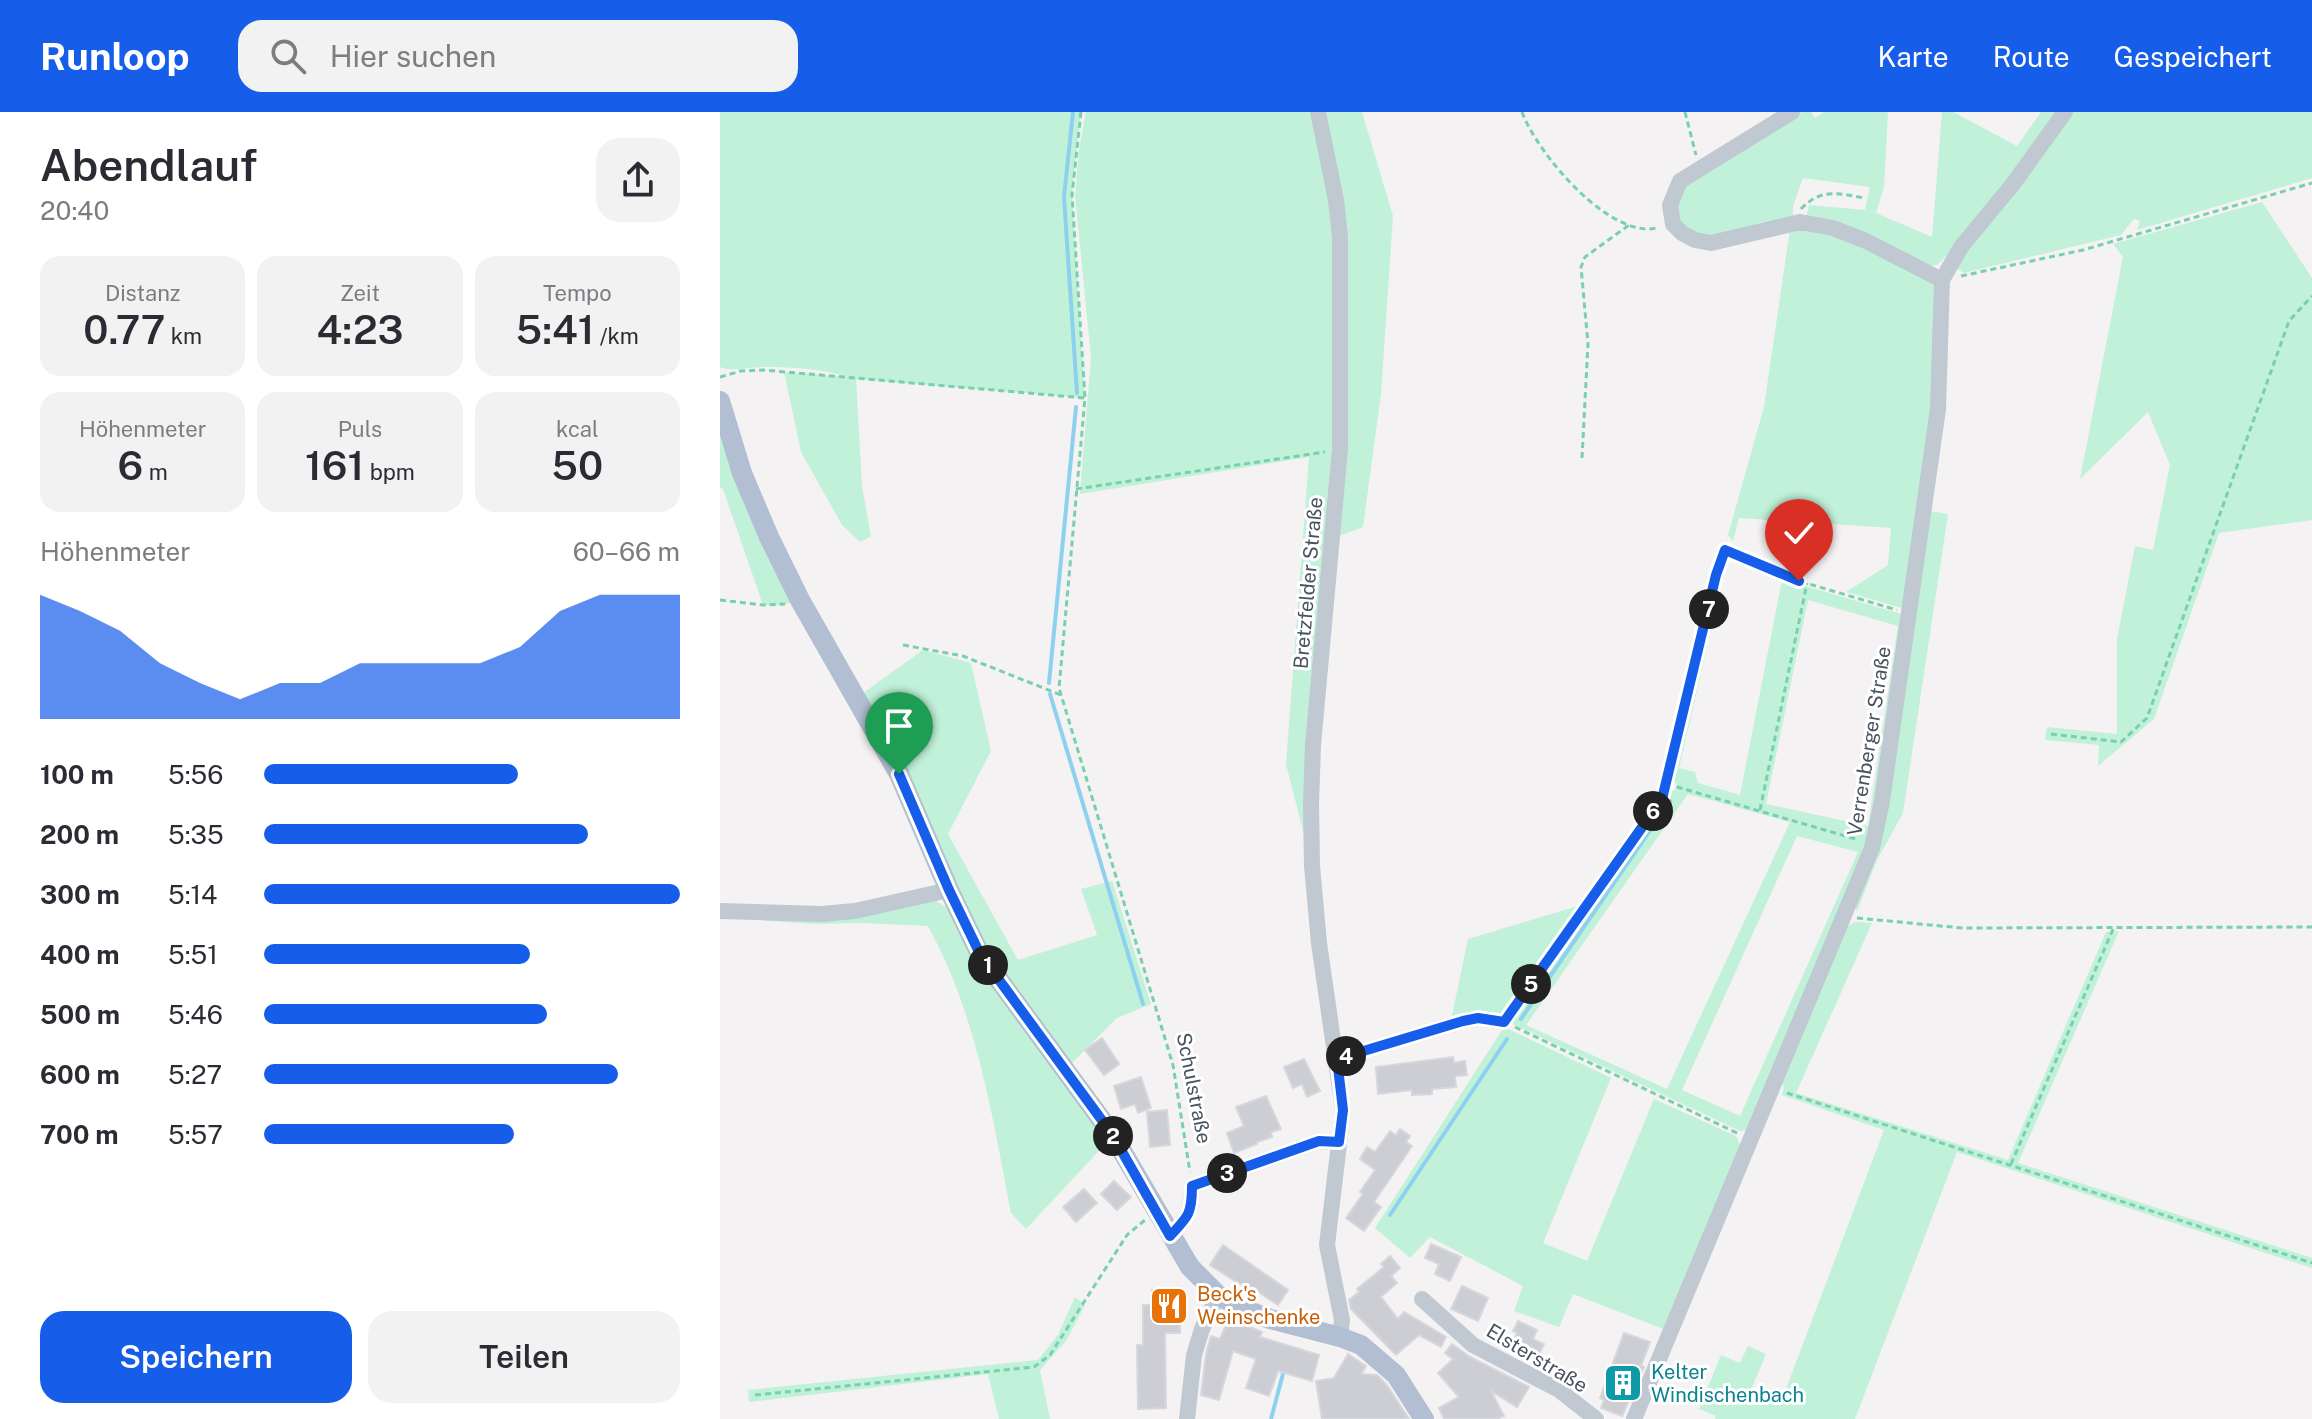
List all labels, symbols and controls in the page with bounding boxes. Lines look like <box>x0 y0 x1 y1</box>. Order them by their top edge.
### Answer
search box <box>238 20 798 92</box>
text: Runloop <box>40 34 190 79</box>
icon: search <box>266 34 310 78</box>
text: Hier suchen <box>330 38 496 74</box>
text: Karte <box>1877 40 1949 73</box>
text: Route <box>1993 40 2070 73</box>
text: Gespeichert <box>2114 40 2272 73</box>
button: share <box>596 138 680 222</box>
text: Abendlauf <box>40 139 258 191</box>
text: 20:40 <box>40 195 109 226</box>
text: Distanz <box>105 280 180 306</box>
text: Zeit <box>340 280 380 306</box>
text: Tempo <box>543 280 612 306</box>
text: 0.77 <box>83 306 165 353</box>
text: 4:23 <box>316 306 404 353</box>
text: 5:41 <box>516 306 594 353</box>
text: km <box>165 323 202 349</box>
text: /km <box>594 323 639 349</box>
text: Höhenmeter <box>79 416 206 442</box>
text: Puls <box>338 416 382 442</box>
text: kcal <box>556 416 599 442</box>
text: 6 <box>118 442 143 489</box>
text: 161 <box>305 442 364 489</box>
text: 50 <box>552 442 603 489</box>
text: m <box>143 459 168 485</box>
text: bpm <box>364 459 415 485</box>
street label: Bretzfelder Straße <box>1289 496 1327 670</box>
pin <box>1765 499 1833 581</box>
icon: check <box>1777 511 1821 555</box>
text: Höhenmeter <box>40 536 190 567</box>
text: 60–66 m <box>573 536 680 567</box>
pin: 7 <box>1689 589 1729 629</box>
text: 7 <box>1702 596 1716 622</box>
street label: Verrenberger Straße <box>1842 645 1896 837</box>
pin <box>865 692 933 774</box>
icon: arrive <box>877 704 921 748</box>
text: 100 m <box>40 759 114 790</box>
text: 5:56 <box>168 759 223 790</box>
pin: 6 <box>1633 791 1673 831</box>
text: 6 <box>1646 798 1660 824</box>
text: 200 m <box>40 819 119 850</box>
text: 5:35 <box>168 819 224 850</box>
text: 300 m <box>40 879 120 910</box>
text: 5:14 <box>168 879 217 910</box>
text: 400 m <box>40 939 120 970</box>
text: 5:51 <box>168 939 218 970</box>
pin: 1 <box>968 945 1008 985</box>
text: 1 <box>983 952 993 978</box>
pin: 5 <box>1511 964 1551 1004</box>
text: 5 <box>1524 971 1538 997</box>
text: 500 m <box>40 999 120 1030</box>
text: 5:46 <box>168 999 223 1030</box>
street label: Schulstraße <box>1171 1031 1217 1145</box>
pin: 4 <box>1326 1036 1366 1076</box>
text: 4 <box>1339 1043 1353 1069</box>
text: 600 m <box>40 1059 120 1090</box>
text: 5:27 <box>168 1059 222 1090</box>
pin: 2 <box>1093 1116 1133 1156</box>
text: 700 m <box>40 1119 119 1150</box>
text: 5:57 <box>168 1119 223 1150</box>
text: 2 <box>1106 1123 1120 1149</box>
pin: 3 <box>1207 1153 1247 1193</box>
text: 3 <box>1220 1160 1234 1186</box>
place label: Beck's Weinschenke <box>1197 1282 1320 1329</box>
restaurant icon: Beck's Weinschenke <box>1148 1285 1190 1327</box>
button: Speichern <box>40 1311 352 1403</box>
button: Teilen <box>368 1311 680 1403</box>
street label: Elsterstraße <box>1482 1318 1592 1398</box>
place label: Kelter Windischenbach <box>1651 1360 1804 1407</box>
building icon: Kelter Windischenbach <box>1602 1362 1644 1404</box>

